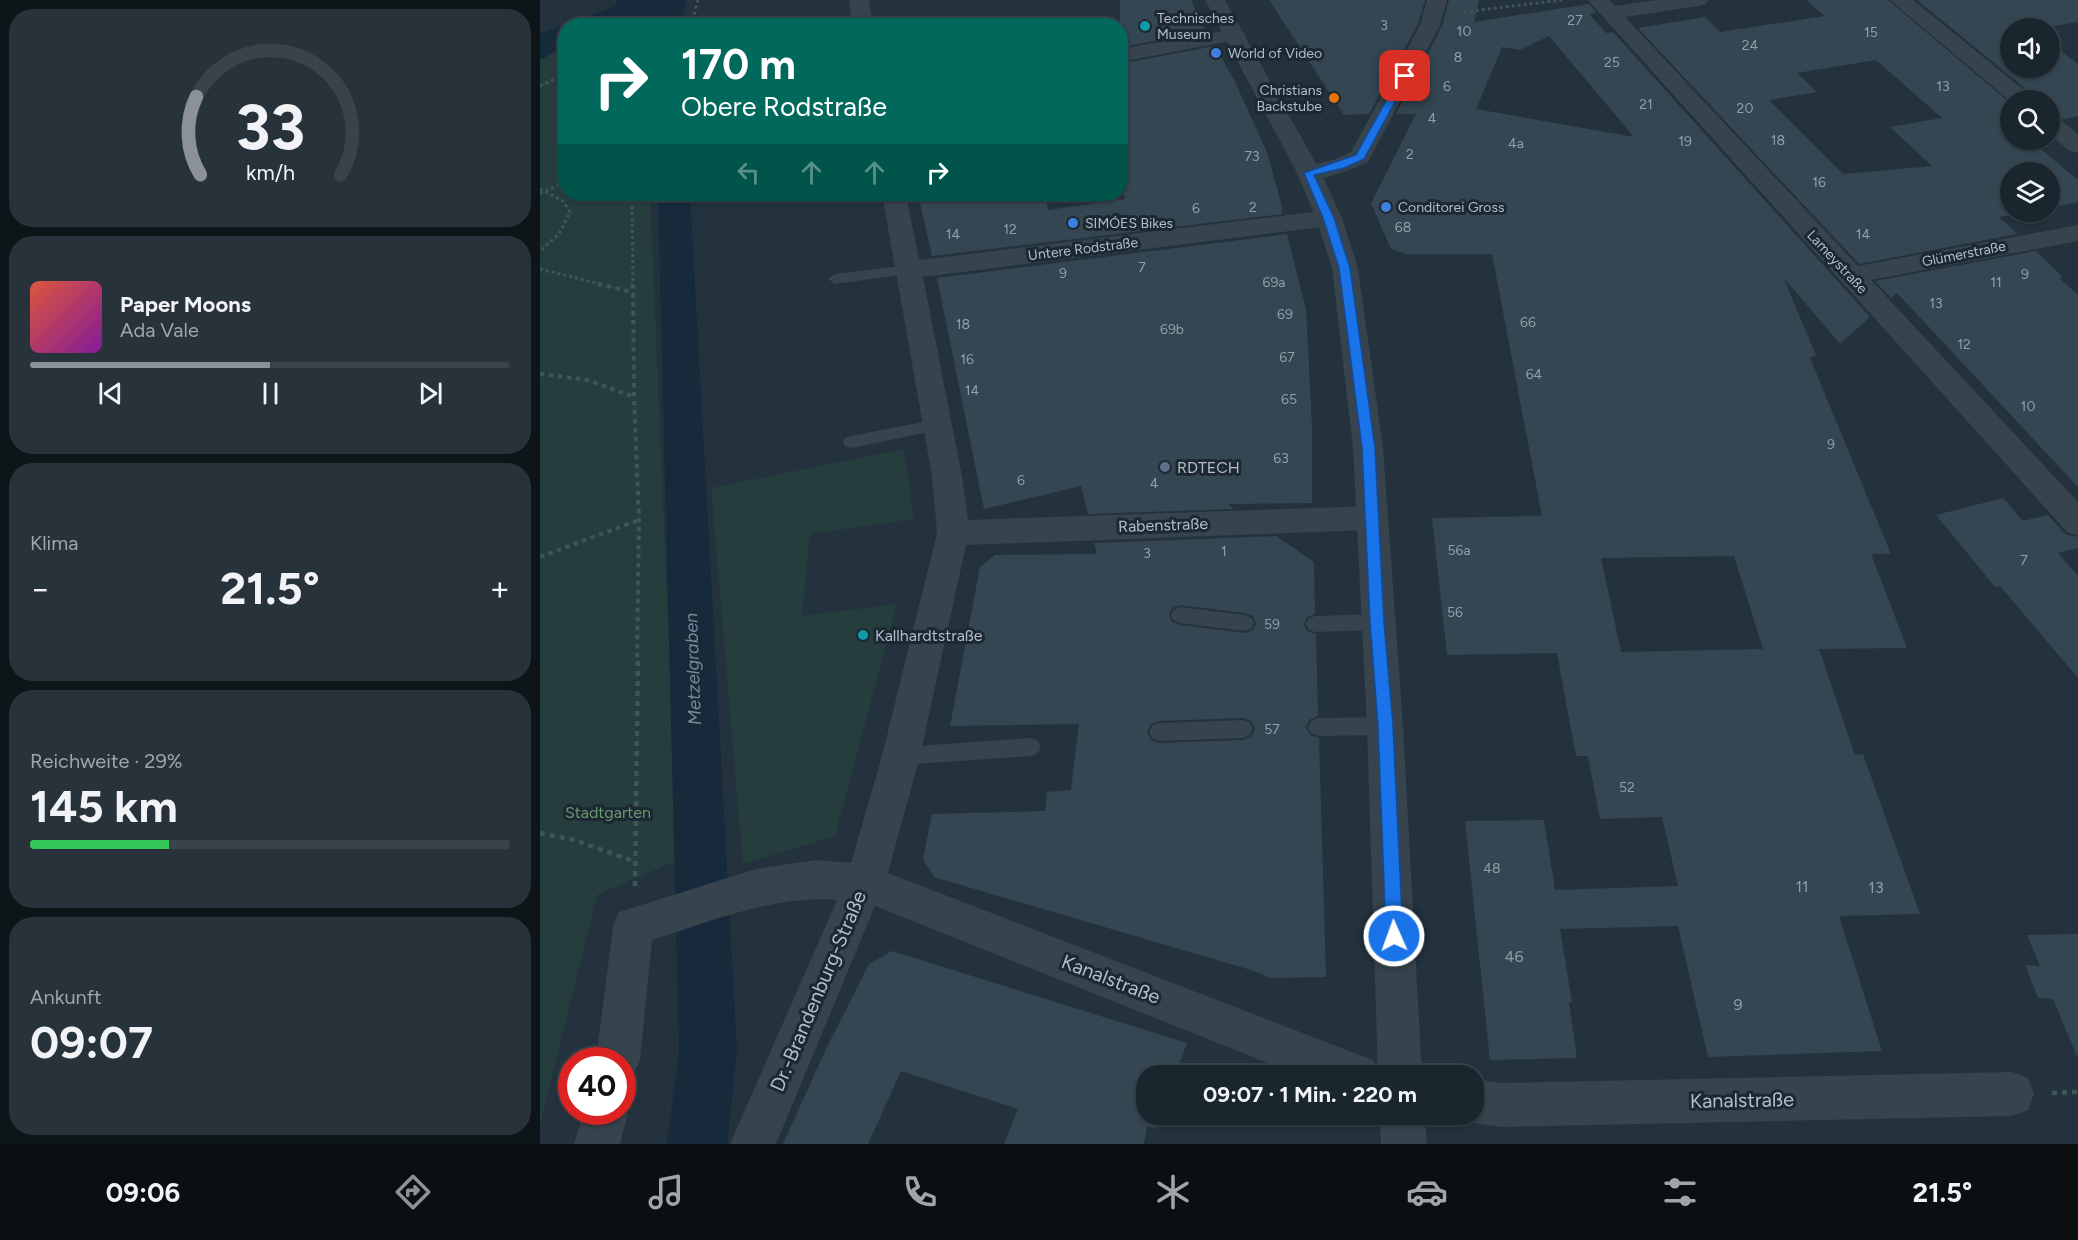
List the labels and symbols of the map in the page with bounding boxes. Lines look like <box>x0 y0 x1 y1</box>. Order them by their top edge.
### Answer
place label: Technisches Museum <box>1157 10 1234 43</box>
house number: 27 <box>1567 12 1583 29</box>
house number: 3 <box>1380 17 1388 34</box>
marker: Technisches Museum <box>1138 19 1152 33</box>
house number: 10 <box>1457 23 1471 40</box>
house number: 15 <box>1864 24 1878 41</box>
house number: 24 <box>1742 37 1759 54</box>
place label: World of Video <box>1228 45 1322 62</box>
marker: World of Video <box>1209 46 1223 60</box>
house number: 8 <box>1454 49 1462 66</box>
pin <box>1379 50 1430 101</box>
house number: 25 <box>1604 54 1620 71</box>
house number: 6 <box>1443 78 1451 95</box>
house number: 13 <box>1936 78 1950 95</box>
place label: Christians Backstube <box>1256 82 1322 115</box>
marker: Christians Backstube <box>1327 91 1341 105</box>
house number: 21 <box>1639 96 1653 113</box>
house number: 20 <box>1737 100 1753 117</box>
house number: 4 <box>1428 110 1437 127</box>
house number: 18 <box>1771 132 1785 149</box>
house number: 19 <box>1678 133 1692 150</box>
house number: 4a <box>1508 135 1524 152</box>
house number: 2 <box>1406 146 1414 163</box>
house number: 73 <box>1244 148 1260 165</box>
house number: 16 <box>1812 174 1826 191</box>
house number: 2 <box>1249 199 1257 216</box>
place label: Conditorei Gross <box>1398 199 1504 216</box>
house number: 6 <box>1192 200 1200 217</box>
marker: Conditorei Gross <box>1379 200 1393 214</box>
place label: SIMÓES Bikes <box>1085 215 1173 232</box>
marker: SIMÓES Bikes <box>1066 216 1080 230</box>
house number: 68 <box>1395 219 1411 236</box>
house number: 12 <box>1003 221 1017 238</box>
house number: 14 <box>946 226 961 243</box>
house number: 14 <box>1856 226 1871 243</box>
street label: Lameystraße <box>1803 227 1871 297</box>
street label: Untere Rodstraße <box>1027 234 1139 264</box>
street label: Glümerstraße <box>1921 237 2008 270</box>
house number: 7 <box>1138 259 1146 276</box>
house number: 9 <box>1059 265 1067 282</box>
house number: 9 <box>2021 266 2029 283</box>
house number: 69a <box>1263 274 1286 291</box>
house number: 11 <box>1990 274 2002 291</box>
house number: 13 <box>1929 295 1943 312</box>
house number: 69 <box>1277 306 1293 323</box>
house number: 66 <box>1520 314 1536 331</box>
house number: 18 <box>956 316 970 333</box>
house number: 69b <box>1160 321 1184 338</box>
house number: 12 <box>1957 336 1971 353</box>
house number: 67 <box>1279 349 1295 366</box>
house number: 16 <box>960 351 974 368</box>
house number: 64 <box>1526 366 1543 383</box>
house number: 14 <box>965 382 980 399</box>
house number: 65 <box>1281 391 1297 408</box>
house number: 10 <box>2021 398 2035 415</box>
house number: 9 <box>1827 436 1835 453</box>
house number: 63 <box>1273 450 1289 467</box>
place label: RDTECH <box>1177 458 1240 477</box>
marker: RDTECH <box>1158 460 1172 474</box>
house number: 6 <box>1017 472 1025 489</box>
house number: 4 <box>1150 475 1159 492</box>
street label: Rabenstraße <box>1118 514 1209 536</box>
house number: 56a <box>1447 542 1471 559</box>
house number: 1 <box>1221 543 1227 560</box>
house number: 3 <box>1143 545 1151 562</box>
house number: 7 <box>2020 552 2028 569</box>
house number: 56 <box>1447 604 1463 621</box>
water label: Metzelgraben <box>680 612 706 726</box>
house number: 59 <box>1264 616 1280 633</box>
place label: Kallhardtstraße <box>875 626 983 645</box>
marker: Kallhardtstraße <box>856 628 870 642</box>
house number: 57 <box>1264 721 1280 738</box>
house number: 52 <box>1619 779 1635 796</box>
park label: Stadtgarten <box>565 803 651 822</box>
house number: 48 <box>1483 860 1501 877</box>
house number: 11 <box>1795 877 1809 896</box>
house number: 13 <box>1868 878 1884 897</box>
street label: Dr.-Brandenburg-Straße <box>765 887 871 1095</box>
position arrow <box>1362 904 1426 968</box>
house number: 46 <box>1505 947 1524 966</box>
street label: Kanalstraße <box>1058 949 1164 1009</box>
house number: 9 <box>1733 995 1743 1014</box>
speed limit sign: 40 <box>558 1047 636 1125</box>
street label: Kanalstraße <box>1690 1087 1794 1113</box>

